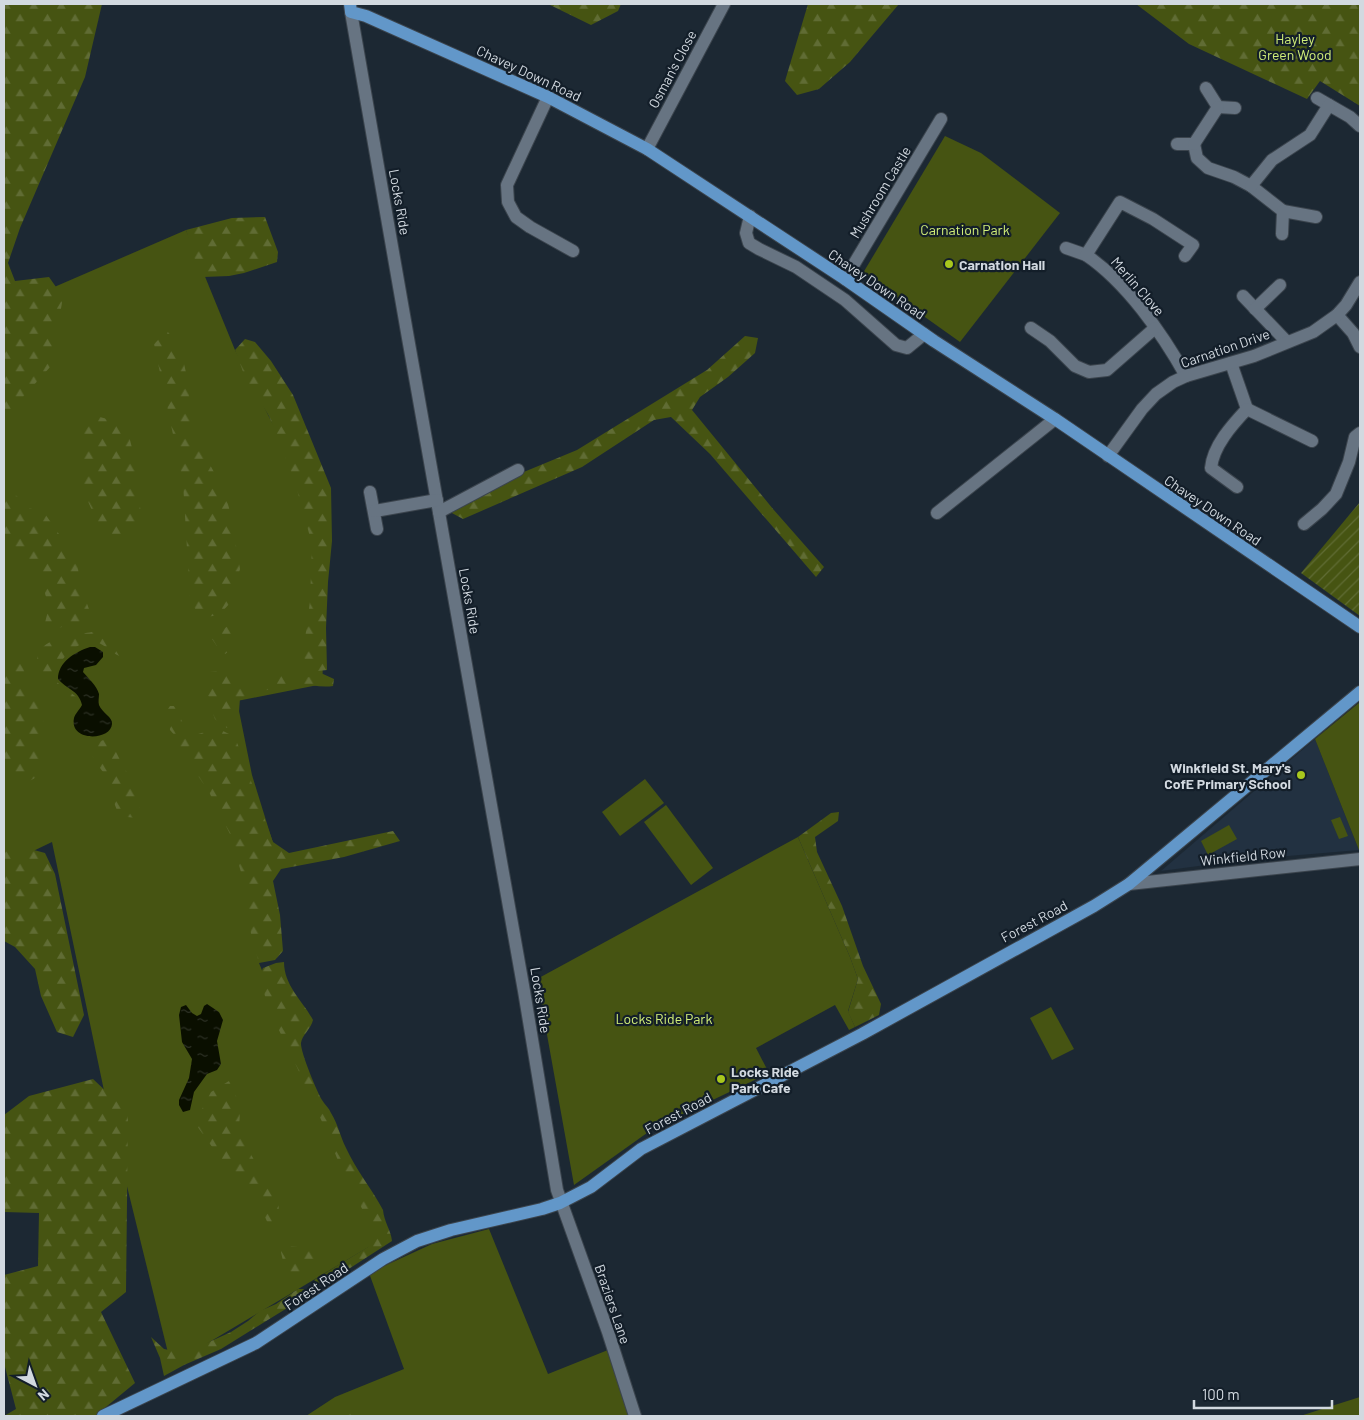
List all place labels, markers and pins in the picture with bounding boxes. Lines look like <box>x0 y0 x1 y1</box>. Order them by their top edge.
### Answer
place label: Carnation Hall <box>959 256 1045 273</box>
marker: Carnation Hall <box>943 258 955 270</box>
place label: Winkfield St. Mary's CofE Primary School <box>1164 759 1291 792</box>
marker: Winkfield St. Mary's CofE Primary School <box>1295 769 1307 781</box>
place label: Locks Ride Park Cafe <box>731 1063 800 1096</box>
marker: Locks Ride Park Cafe <box>715 1073 727 1085</box>

